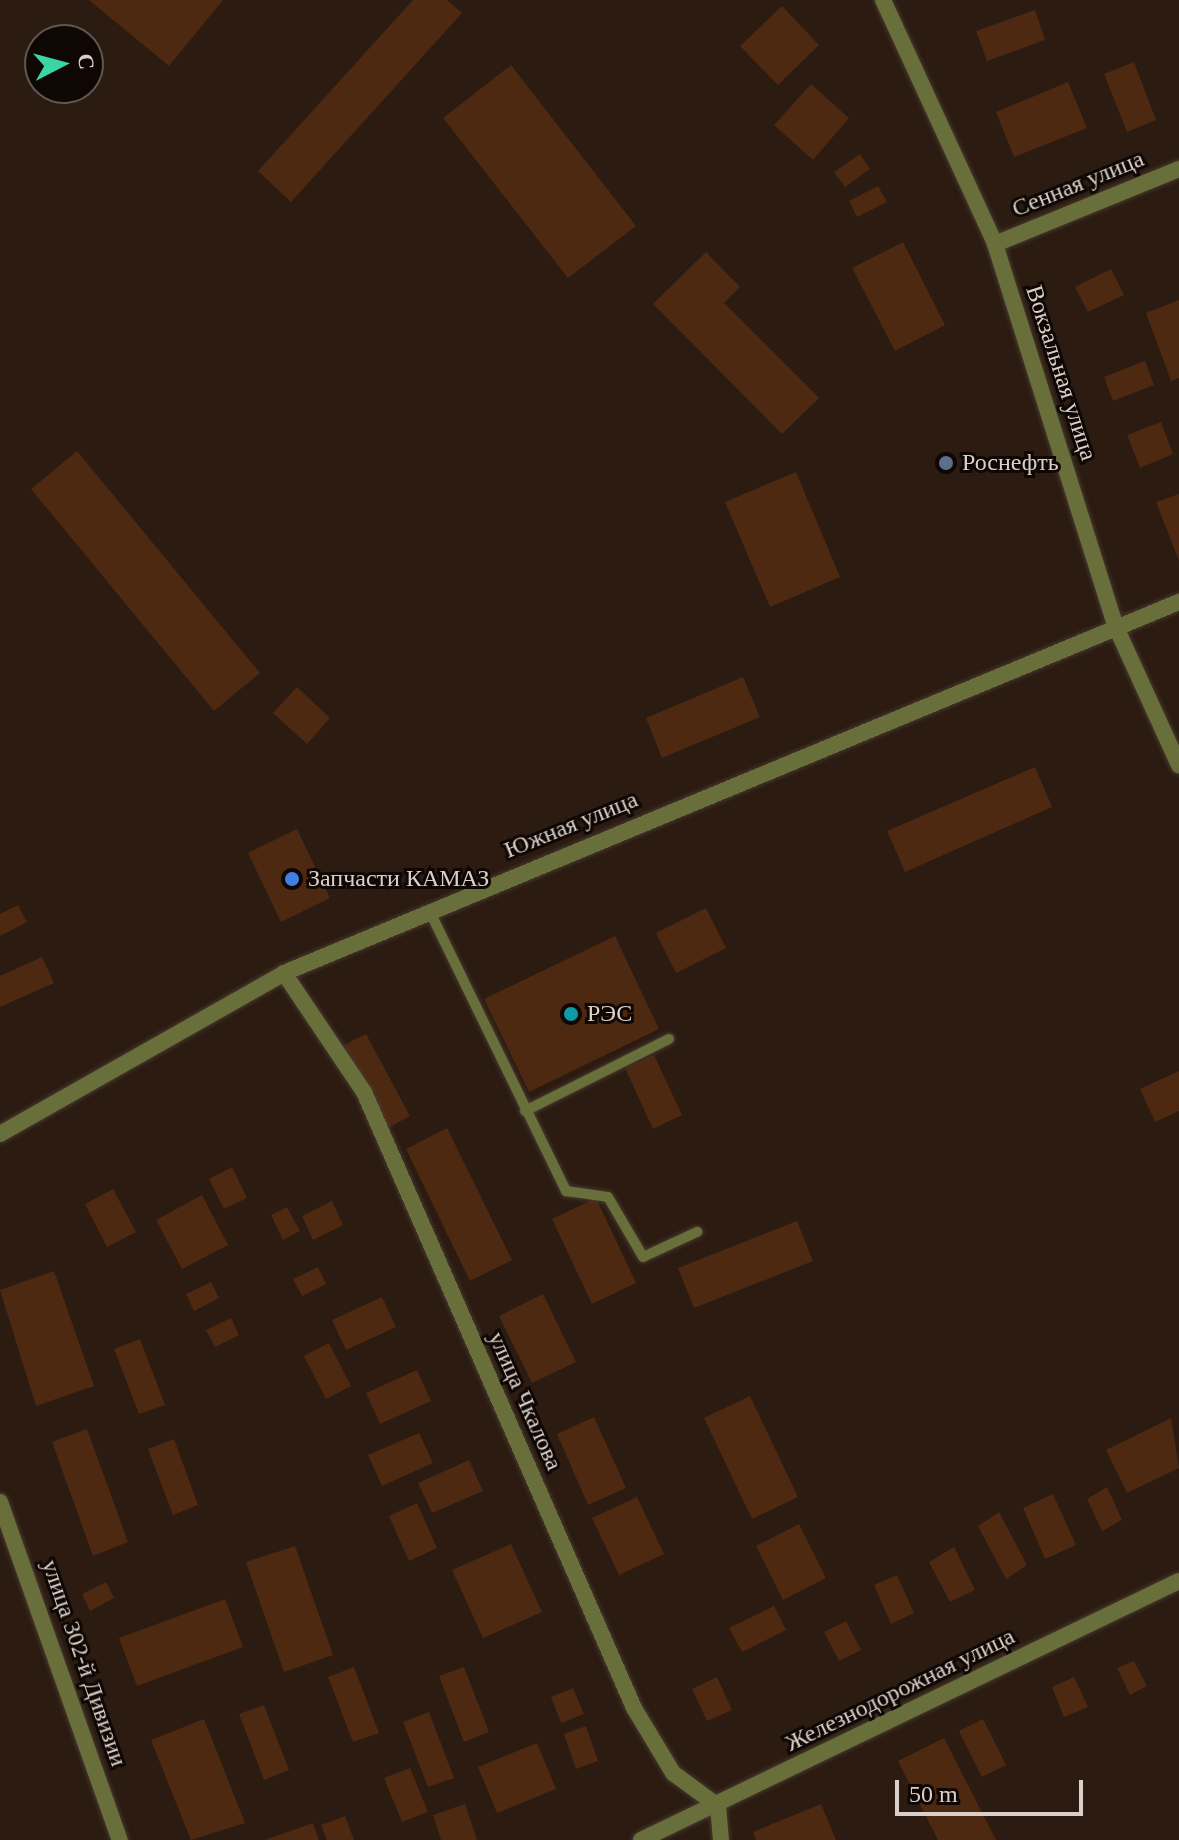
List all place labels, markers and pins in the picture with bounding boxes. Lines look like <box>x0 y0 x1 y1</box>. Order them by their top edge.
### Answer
place label: Роснефть <box>962 449 1059 477</box>
marker: Роснефть <box>937 454 955 472</box>
place label: Запчасти КАМАЗ <box>308 865 489 893</box>
marker: Запчасти КАМАЗ <box>283 870 301 888</box>
place label: РЭС <box>587 1000 632 1028</box>
marker: РЭС <box>562 1005 580 1023</box>

